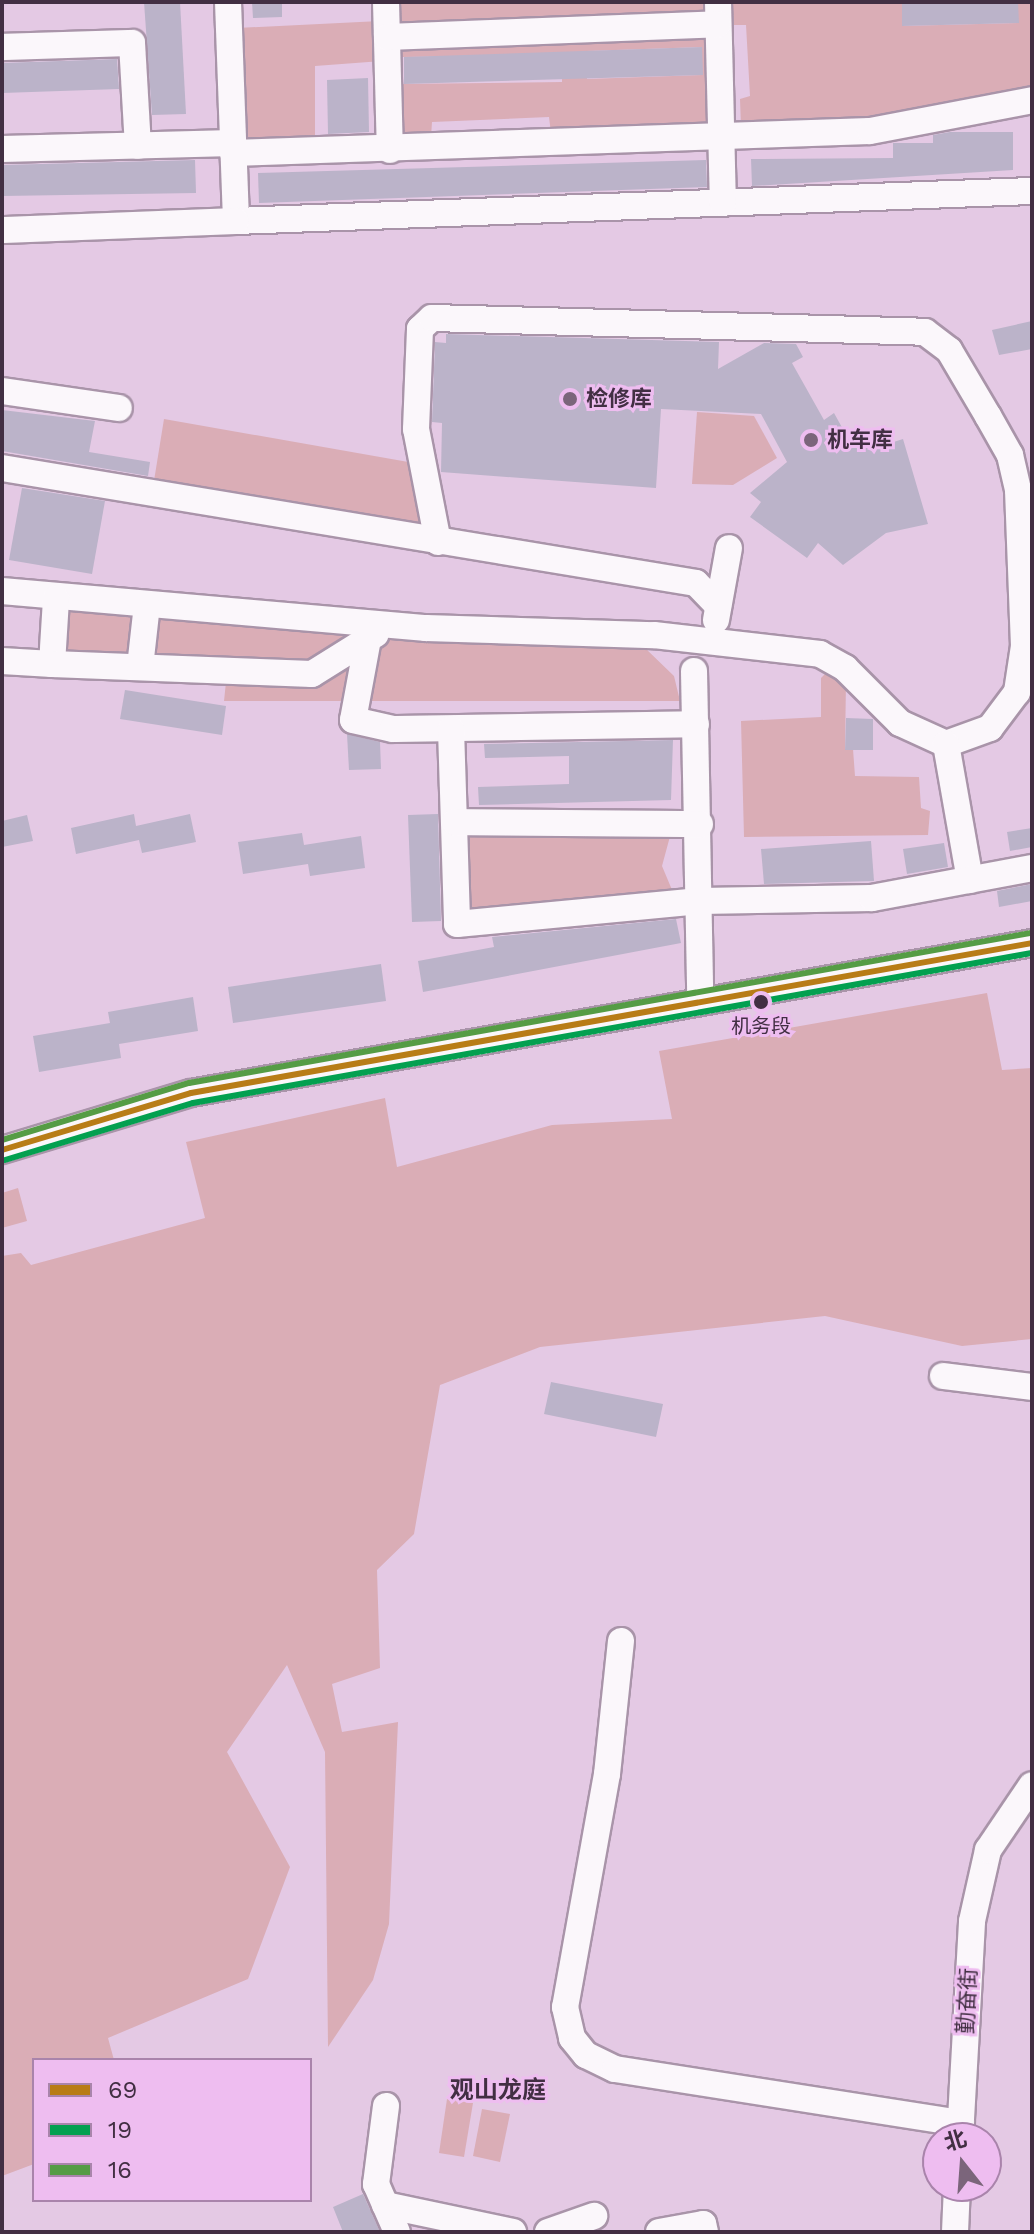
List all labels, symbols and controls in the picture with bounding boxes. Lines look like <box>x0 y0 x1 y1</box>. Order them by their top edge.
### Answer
place label: 检修库 <box>586 386 652 412</box>
marker: 检修库 <box>561 390 579 408</box>
place label: 机车库 <box>827 427 893 453</box>
marker: 机车库 <box>802 431 820 449</box>
marker: 机务段 <box>753 994 769 1010</box>
place label: 机务段 <box>731 1014 791 1038</box>
street label: 勤奋街 <box>952 1967 982 2035</box>
legend <box>32 2058 312 2202</box>
text: 69 <box>108 2076 137 2104</box>
district label: 观山龙庭 <box>450 2077 546 2105</box>
text: 19 <box>108 2116 132 2144</box>
north arrow <box>922 2122 1002 2202</box>
text: 北 <box>941 2125 970 2156</box>
text: 16 <box>108 2156 132 2184</box>

